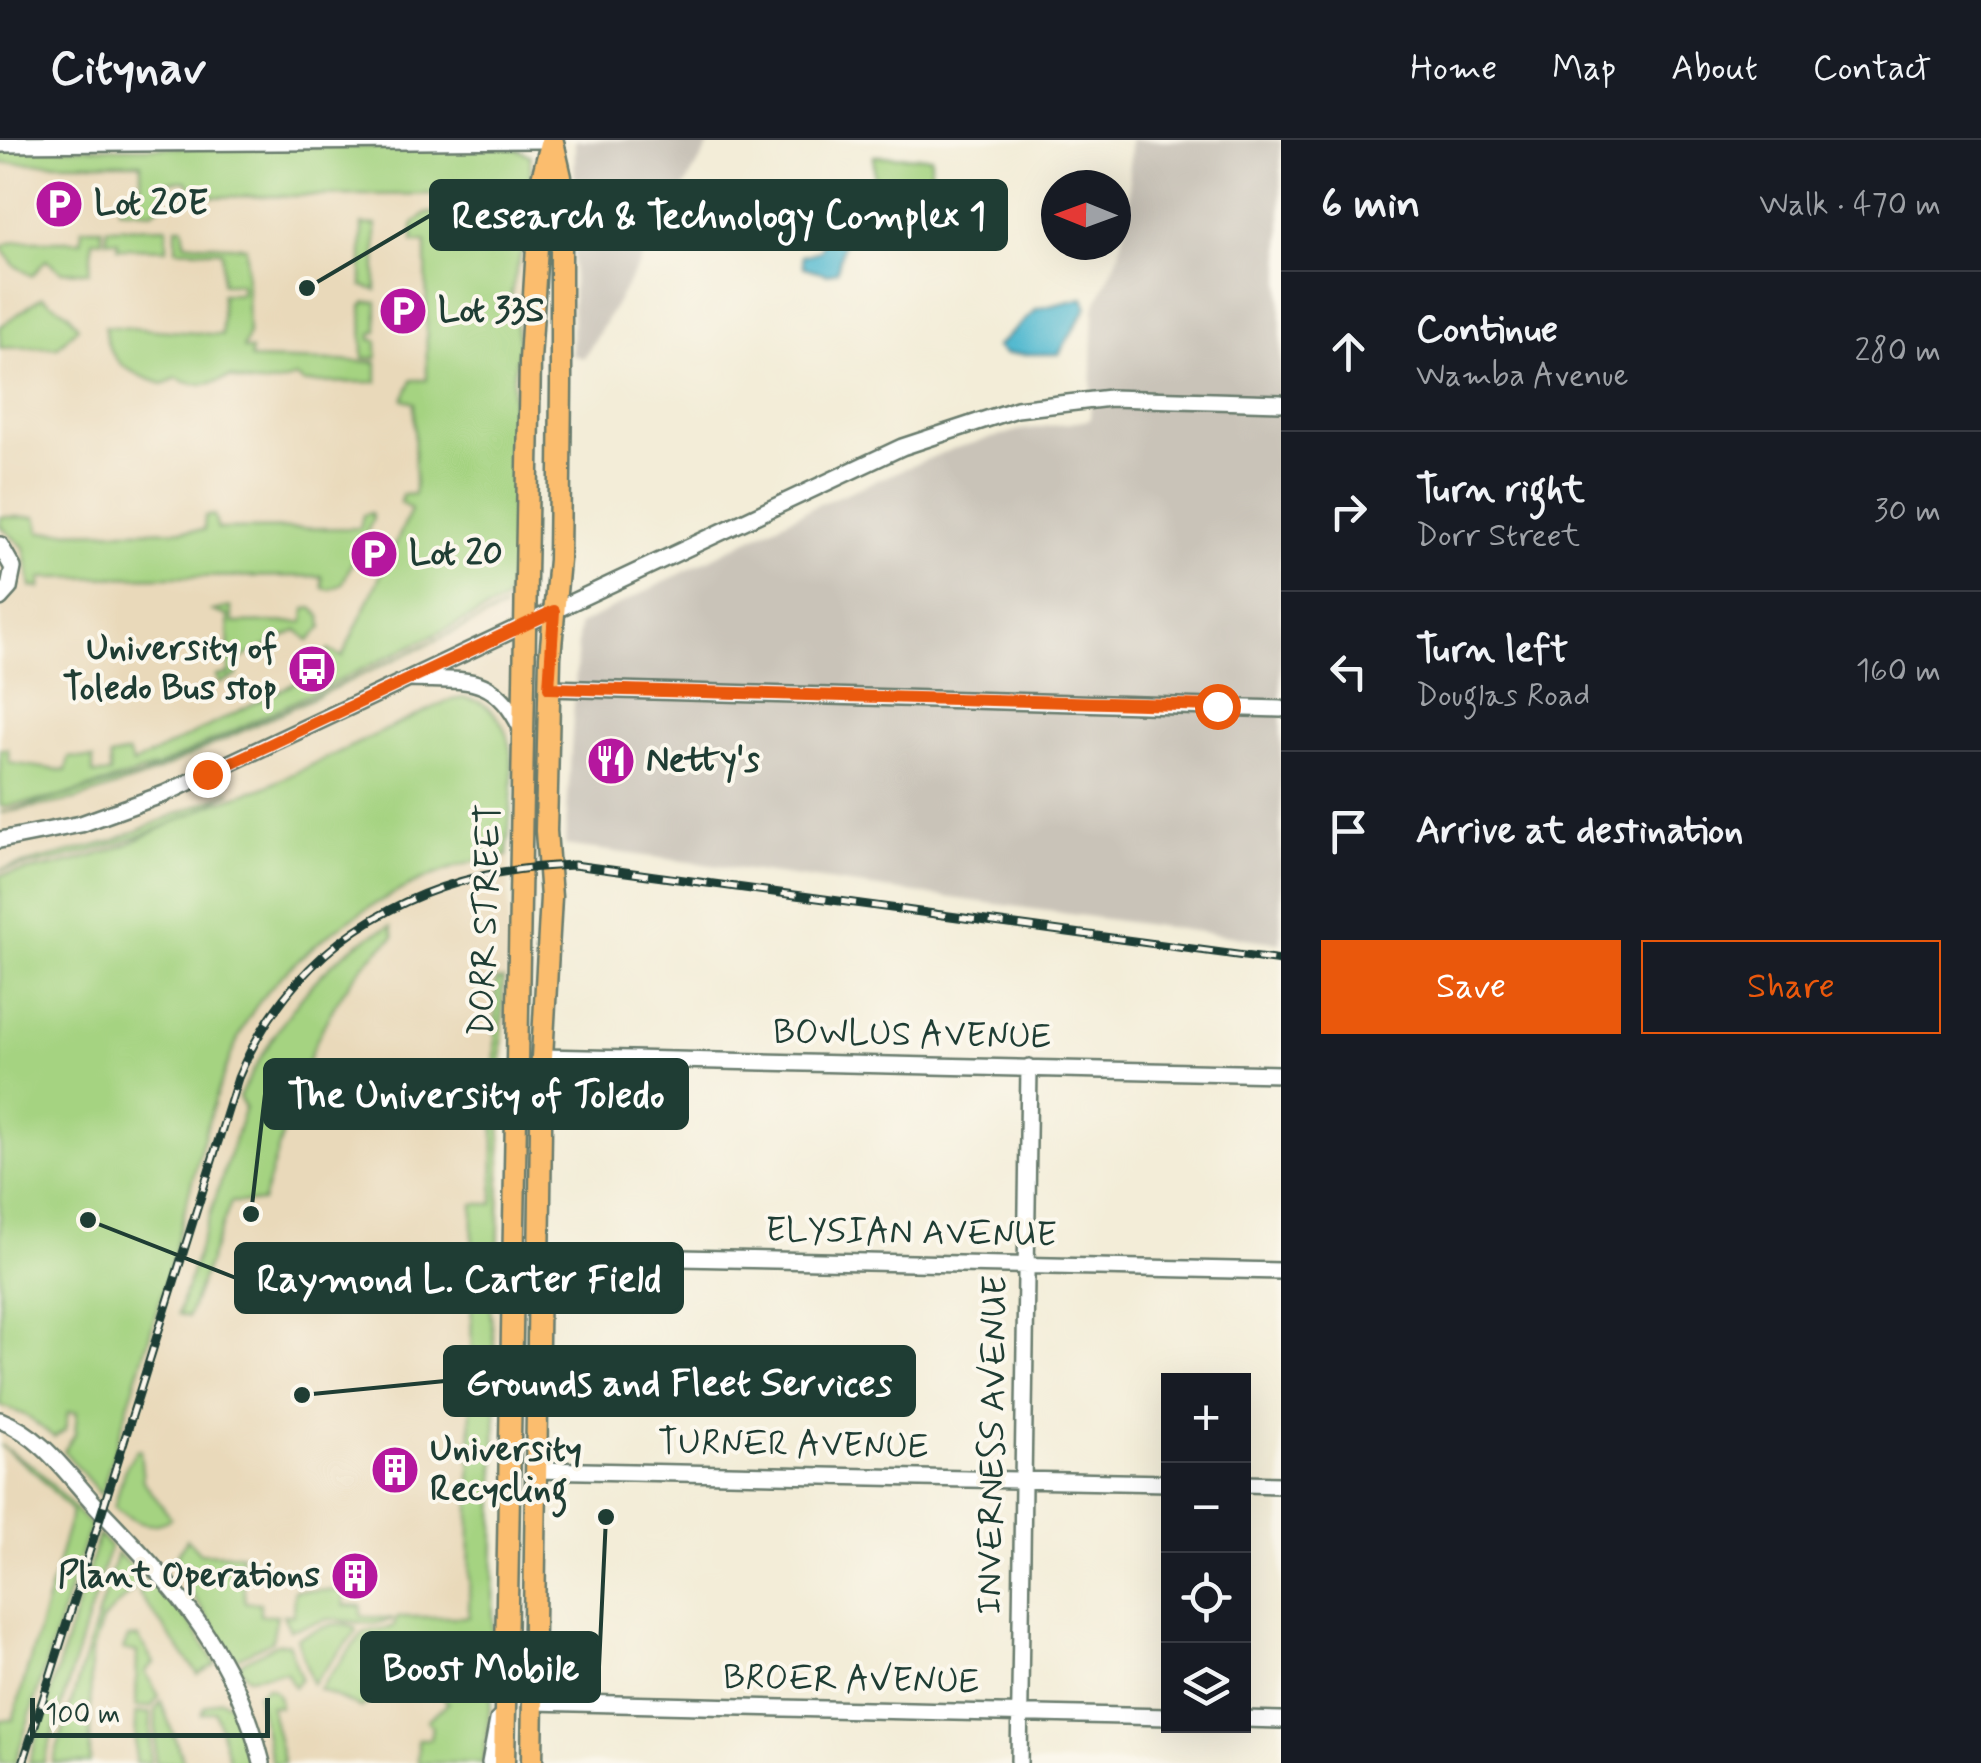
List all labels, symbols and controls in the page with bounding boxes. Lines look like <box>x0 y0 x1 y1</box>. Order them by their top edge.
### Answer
text: Citynav <box>50 38 206 101</box>
text: Home <box>1410 46 1497 92</box>
text: Map <box>1552 46 1616 92</box>
text: About <box>1671 46 1758 92</box>
text: Contact <box>1813 46 1931 92</box>
north arrow <box>1041 170 1131 260</box>
parking icon: Lot 20E <box>33 178 85 230</box>
text: 6 min <box>1321 178 1420 233</box>
place label: Lot 20E <box>94 181 208 227</box>
callout: Research & Technology Complex 1 <box>431 181 1006 249</box>
text: Walk · 470 m <box>1759 184 1941 226</box>
text: Research & Technology Complex 1 <box>452 193 986 246</box>
parking icon: Lot 33S <box>377 285 429 337</box>
place label: Lot 33S <box>438 288 545 334</box>
text: Continue <box>1416 306 1558 355</box>
icon: ahead <box>1321 324 1376 379</box>
text: 280 m <box>1854 330 1941 372</box>
text: Wamba Avenue <box>1416 355 1628 397</box>
text: Turn right <box>1416 466 1585 515</box>
icon: right <box>1321 484 1376 539</box>
text: 30 m <box>1874 490 1941 532</box>
text: Dorr Street <box>1416 515 1580 557</box>
parking icon: Lot 20 <box>348 528 400 580</box>
place label: Lot 20 <box>409 531 503 577</box>
place label: University of Toledo Bus stop <box>63 626 277 712</box>
text: Turn left <box>1416 626 1568 675</box>
bus stop icon: University of Toledo Bus stop <box>286 643 338 695</box>
icon: left <box>1321 644 1376 699</box>
text: 160 m <box>1856 650 1941 692</box>
text: Douglas Road <box>1416 675 1590 717</box>
route start <box>1195 684 1241 730</box>
restaurant icon: Netty's <box>585 735 637 787</box>
place label: Netty's <box>646 738 760 784</box>
route end <box>185 752 231 798</box>
street label: DORR STREET <box>459 803 513 1037</box>
icon: arrive <box>1321 804 1376 859</box>
text: Arrive at destination <box>1416 807 1743 856</box>
button: Save <box>1321 940 1621 1034</box>
button: Share <box>1641 940 1941 1034</box>
street label: BOWLUS AVENUE <box>772 1010 1052 1060</box>
callout: The University of Toledo <box>265 1060 687 1128</box>
text: The University of Toledo <box>287 1072 665 1121</box>
street label: ELYSIAN AVENUE <box>765 1207 1057 1259</box>
callout: Raymond L. Carter Field <box>236 1244 682 1312</box>
text: Raymond L. Carter Field <box>257 1256 661 1305</box>
street label: INVERNESS AVENUE <box>967 1275 1019 1615</box>
callout: Grounds and Fleet Services <box>445 1347 914 1415</box>
text: Grounds and Fleet Services <box>466 1360 893 1409</box>
map controls <box>1161 1373 1251 1733</box>
button: + <box>1161 1373 1251 1463</box>
street label: TURNER AVENUE <box>657 1420 929 1470</box>
place label: University Recycling <box>430 1427 582 1518</box>
building icon: University Recycling <box>369 1444 421 1496</box>
button: − <box>1161 1463 1251 1553</box>
building icon: Plant Operations <box>329 1550 381 1602</box>
place label: Plant Operations <box>58 1553 320 1599</box>
button: locate <box>1161 1553 1251 1643</box>
callout: Boost Mobile <box>362 1633 599 1701</box>
button: layers <box>1161 1643 1251 1733</box>
text: Boost Mobile <box>383 1645 579 1694</box>
street label: BROER AVENUE <box>722 1655 980 1705</box>
scale bar <box>30 1693 270 1738</box>
text: 100 m <box>45 1697 120 1734</box>

